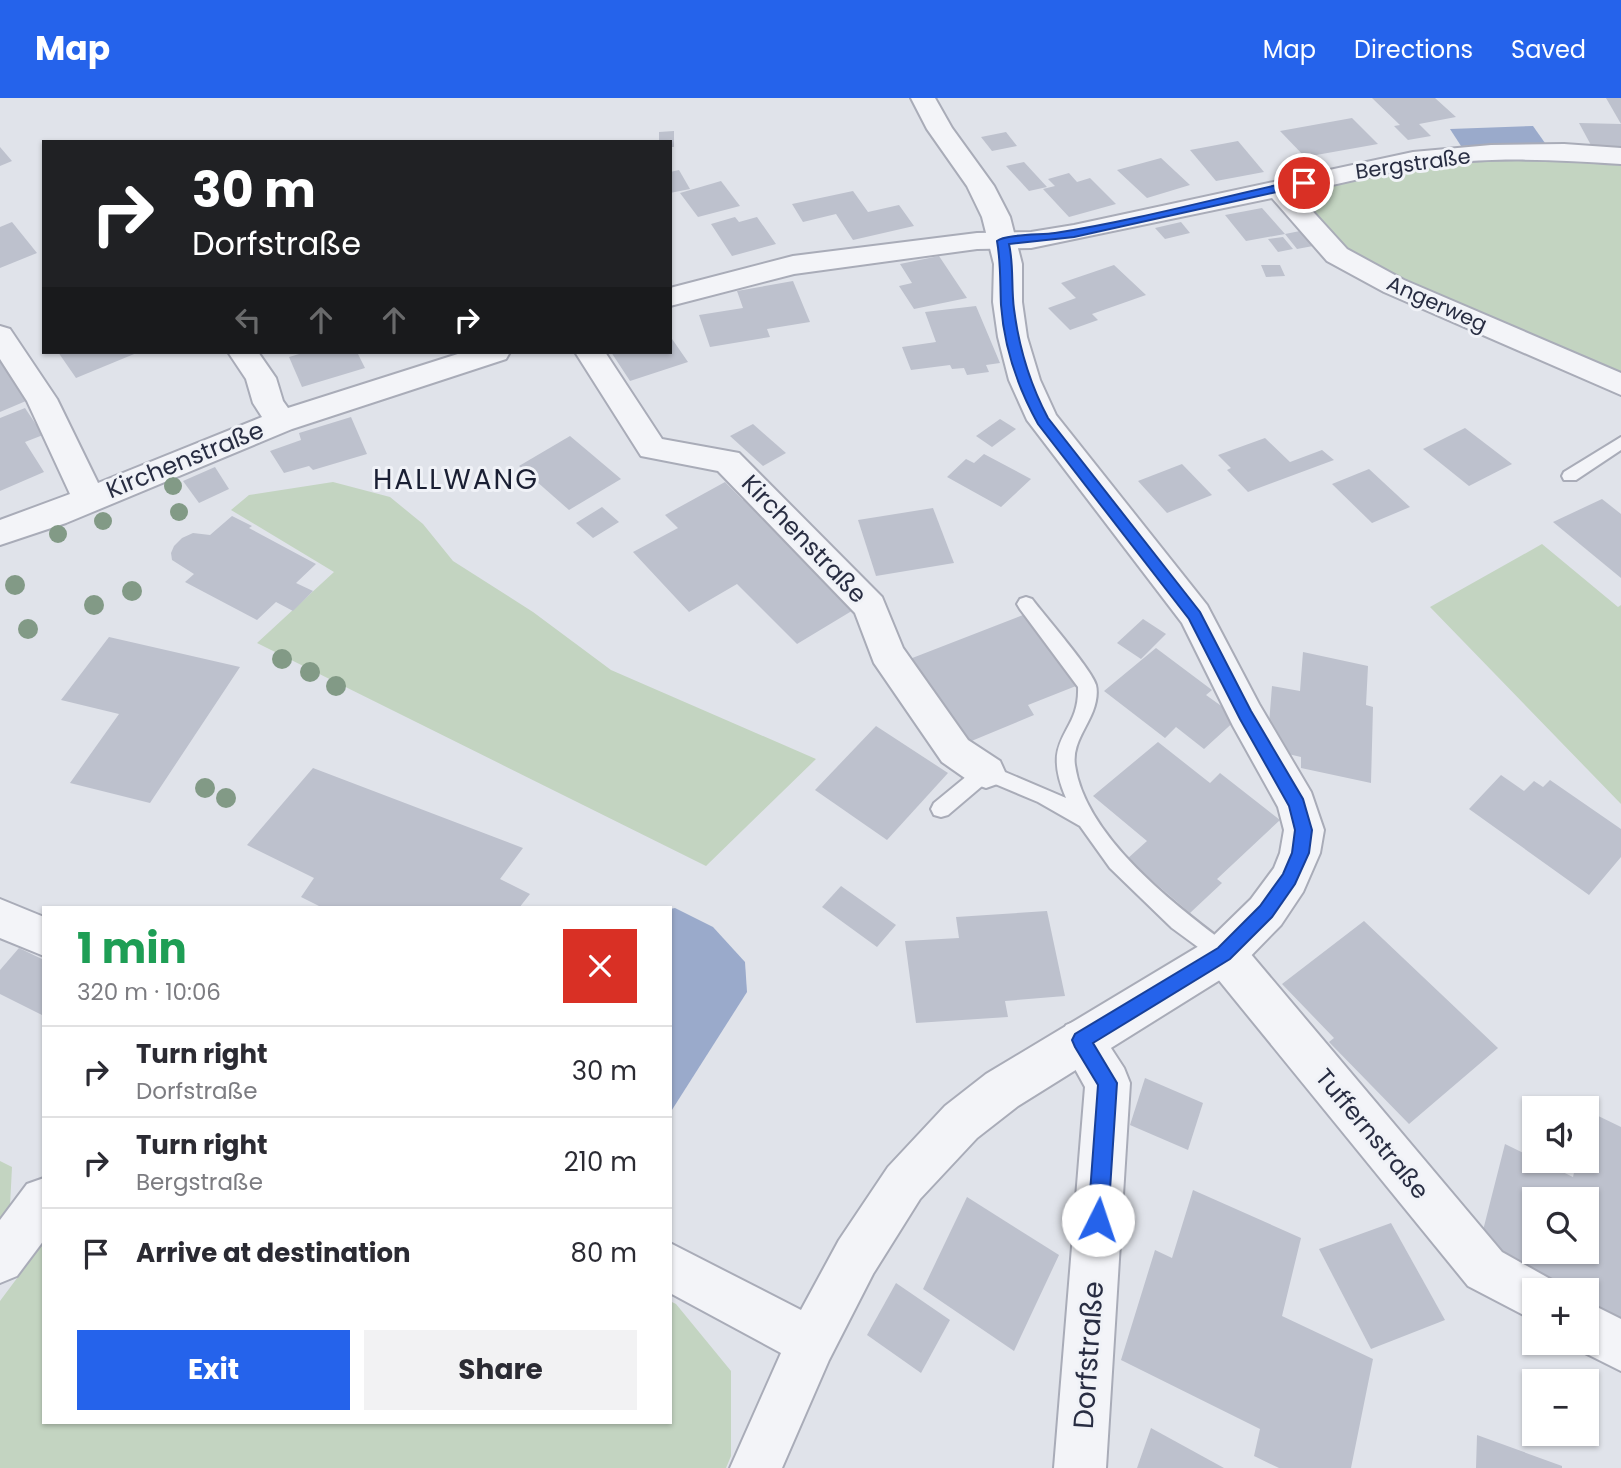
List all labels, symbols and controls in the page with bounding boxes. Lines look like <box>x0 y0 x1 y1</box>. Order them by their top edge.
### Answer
text: Map <box>35 25 110 72</box>
text: Map <box>1263 33 1316 66</box>
text: Directions <box>1354 33 1473 66</box>
text: Saved <box>1511 33 1586 66</box>
street label: Bergstraße <box>1354 141 1472 186</box>
pin <box>1274 153 1334 213</box>
text: 30 m <box>192 156 316 224</box>
icon: arrive <box>1285 164 1323 202</box>
icon: right <box>77 168 168 259</box>
text: Dorfstraße <box>192 221 361 266</box>
street label: Angerweg <box>1382 269 1492 339</box>
icon: left <box>229 301 267 339</box>
icon: ahead <box>302 301 340 339</box>
icon: ahead <box>375 301 413 339</box>
icon: right <box>448 301 486 339</box>
street label: Kirchenstraße <box>101 413 268 506</box>
district label: HALLWANG <box>373 460 539 499</box>
street label: Kirchenstraße <box>734 467 874 610</box>
text: 1 min <box>77 919 187 978</box>
button: close <box>563 929 637 1003</box>
text: 320 m · 10:06 <box>77 976 221 1008</box>
text: Turn right <box>136 1036 268 1072</box>
icon: right <box>77 1053 115 1091</box>
text: 30 m <box>572 1053 637 1089</box>
street label: Tuffernstraße <box>1308 1061 1437 1206</box>
text: Dorfstraße <box>136 1075 258 1107</box>
map controls <box>1522 1096 1599 1446</box>
button: sound <box>1522 1096 1599 1173</box>
text: Turn right <box>136 1127 268 1163</box>
icon: right <box>77 1144 115 1182</box>
text: 210 m <box>564 1144 637 1180</box>
text: Bergstraße <box>136 1166 263 1198</box>
position arrow <box>1061 1183 1135 1257</box>
button: search <box>1522 1187 1599 1264</box>
icon: arrive <box>77 1235 115 1273</box>
text: Arrive at destination <box>136 1235 411 1271</box>
text: 80 m <box>571 1235 637 1271</box>
button: + <box>1522 1278 1599 1355</box>
street label: Dorfstraße <box>1064 1280 1113 1430</box>
button: Exit <box>77 1330 350 1410</box>
button: Share <box>364 1330 637 1410</box>
button: − <box>1522 1369 1599 1446</box>

